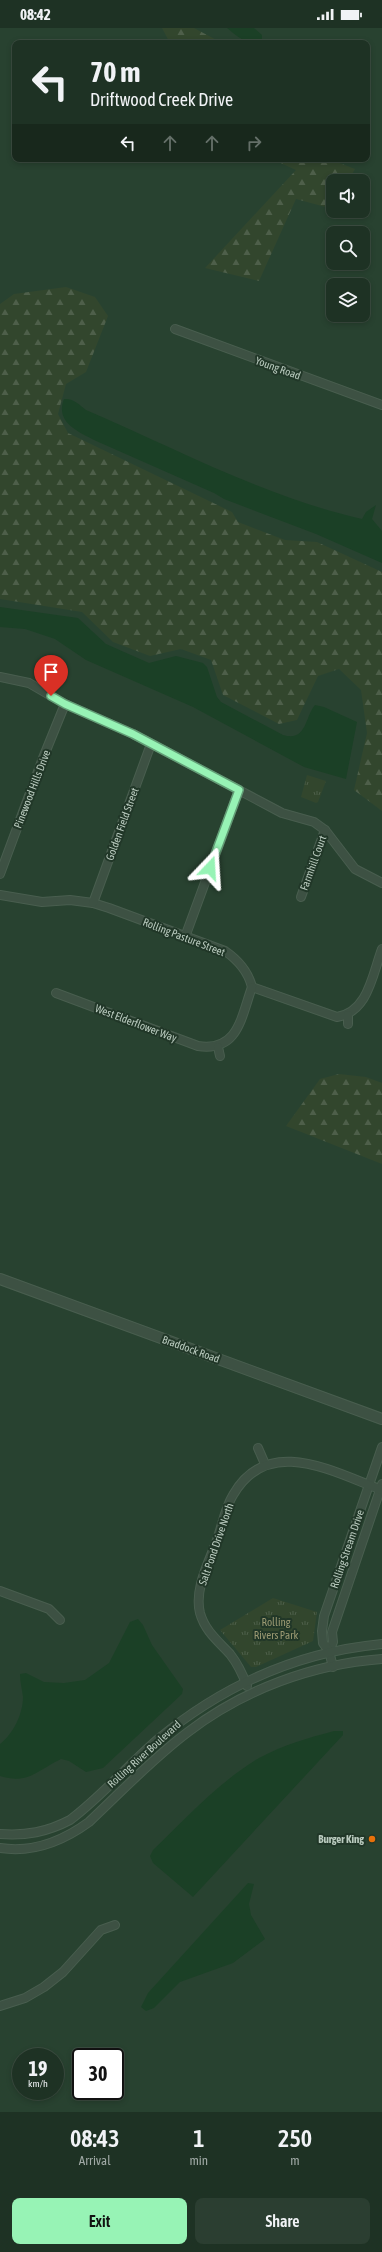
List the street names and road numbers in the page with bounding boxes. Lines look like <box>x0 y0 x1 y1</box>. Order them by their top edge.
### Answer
street label: Young Road <box>254 354 302 382</box>
street label: Pinewood Hills Drive <box>12 748 52 830</box>
street label: Golden Field Street <box>103 786 141 862</box>
street label: Farmhill Court <box>298 834 328 892</box>
street label: Rolling Pasture Street <box>141 916 227 958</box>
street label: West Elderflower Way <box>94 1002 179 1044</box>
street label: Braddock Road <box>161 1333 221 1365</box>
street label: Salt Pond Drive North <box>196 1501 236 1587</box>
street label: Rolling Stream Drive <box>328 1508 366 1590</box>
street label: Rolling River Boulevard <box>105 1718 183 1790</box>

